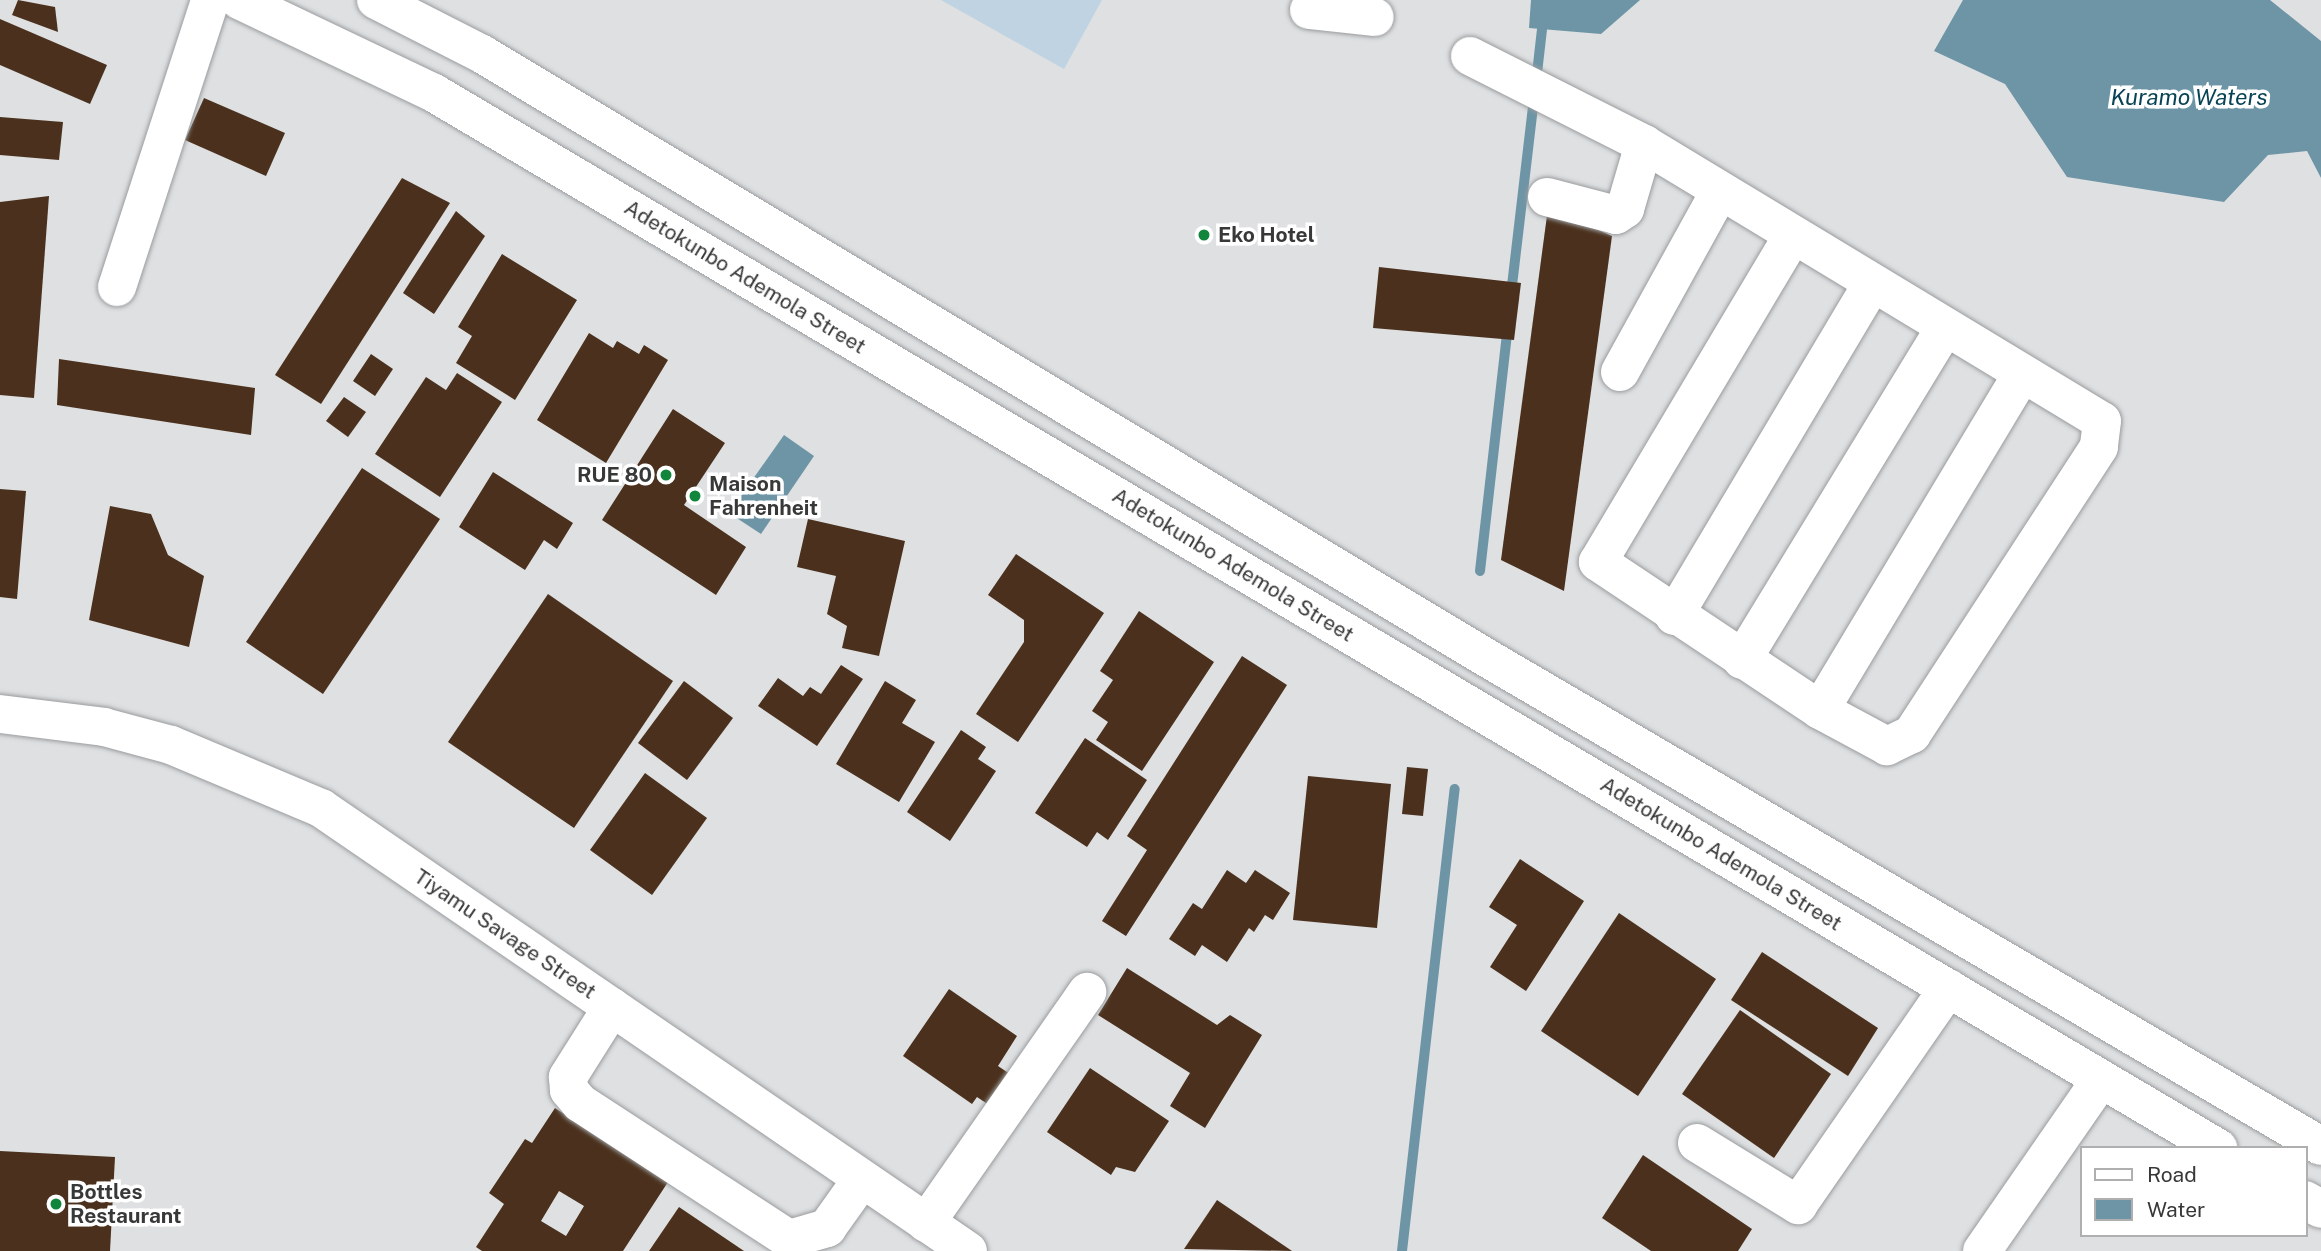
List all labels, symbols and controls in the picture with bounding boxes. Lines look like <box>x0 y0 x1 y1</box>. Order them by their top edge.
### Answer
water label: Kuramo Waters <box>2110 83 2268 111</box>
street label: Adetokunbo Ademola Street <box>620 195 870 359</box>
place label: Eko Hotel <box>1218 222 1315 248</box>
marker: Eko Hotel <box>1196 227 1212 243</box>
place label: RUE 80 <box>577 462 652 488</box>
marker: RUE 80 <box>658 467 674 483</box>
place label: Maison Fahrenheit <box>709 471 818 521</box>
street label: Adetokunbo Ademola Street <box>1108 483 1358 647</box>
marker: Maison Fahrenheit <box>687 488 703 504</box>
street label: Adetokunbo Ademola Street <box>1596 772 1846 936</box>
street label: Tiyamu Savage Street <box>409 864 601 1004</box>
legend <box>2080 1146 2307 1237</box>
text: Road <box>2147 1162 2197 1187</box>
place label: Bottles Restaurant <box>70 1179 182 1229</box>
marker: Bottles Restaurant <box>48 1196 64 1212</box>
text: Water <box>2147 1197 2205 1222</box>

